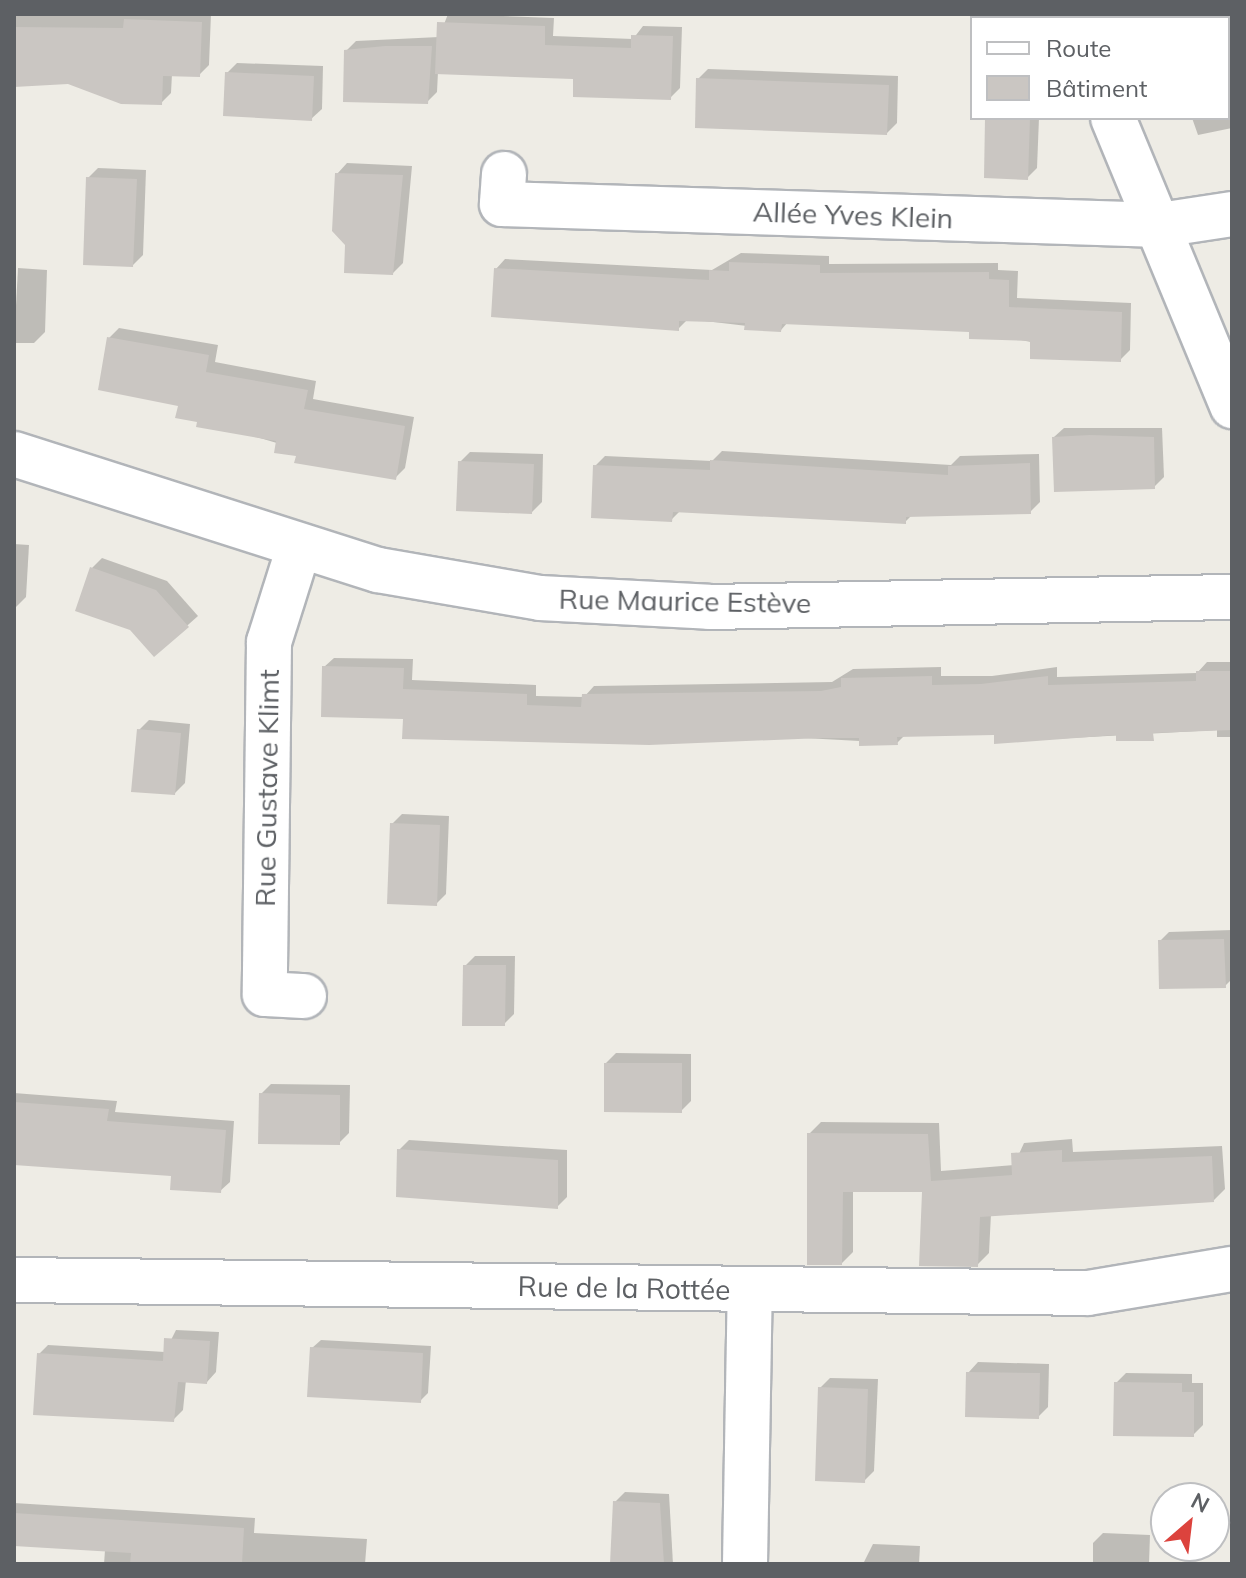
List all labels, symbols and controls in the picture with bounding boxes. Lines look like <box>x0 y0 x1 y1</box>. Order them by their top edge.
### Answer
legend <box>970 16 1230 120</box>
text: Route <box>1046 33 1111 63</box>
text: Bâtiment <box>1046 73 1147 103</box>
street label: Allée Yves Klein <box>752 195 954 235</box>
street label: Rue Maurice Estève <box>558 582 812 620</box>
street label: Rue Gustave Klimt <box>248 669 286 907</box>
street label: Rue de la Rottée <box>517 1269 731 1307</box>
north arrow <box>1150 1482 1230 1562</box>
text: N <box>1186 1486 1214 1519</box>

